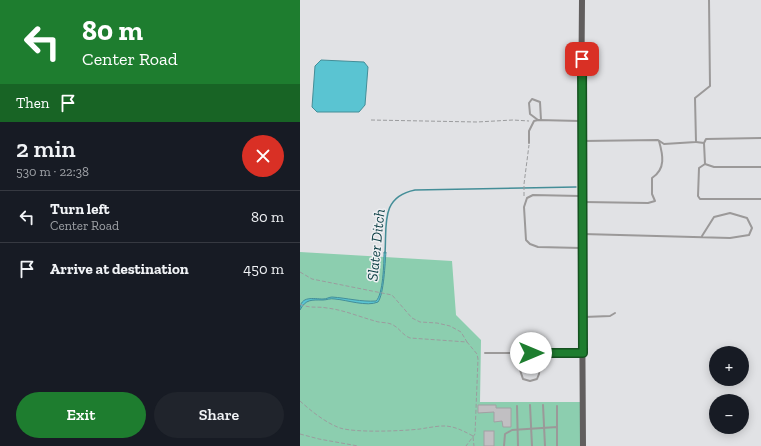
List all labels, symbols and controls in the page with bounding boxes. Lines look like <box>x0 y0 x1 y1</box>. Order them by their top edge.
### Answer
text: 80 m <box>82 14 143 47</box>
icon: left <box>16 16 68 68</box>
pin <box>565 42 599 76</box>
text: Center Road <box>82 48 178 70</box>
icon: arrive <box>571 48 593 70</box>
icon: arrive <box>57 92 79 114</box>
text: Then <box>16 94 49 112</box>
text: 2 min <box>16 134 76 163</box>
button: close <box>242 135 284 177</box>
text: 530 m · 22:38 <box>16 164 89 179</box>
text: Turn left <box>50 200 110 218</box>
icon: left <box>16 206 38 228</box>
text: 80 m <box>251 208 284 226</box>
water label: Slater Ditch <box>363 208 389 282</box>
text: Center Road <box>50 218 119 233</box>
icon: arrive <box>16 258 38 280</box>
text: Arrive at destination <box>50 260 189 278</box>
text: 450 m <box>243 260 284 278</box>
position arrow <box>510 332 552 374</box>
map controls <box>709 346 749 434</box>
button: + <box>709 346 749 386</box>
button: Exit <box>16 392 146 438</box>
button: Share <box>154 392 284 438</box>
button: − <box>709 394 749 434</box>

